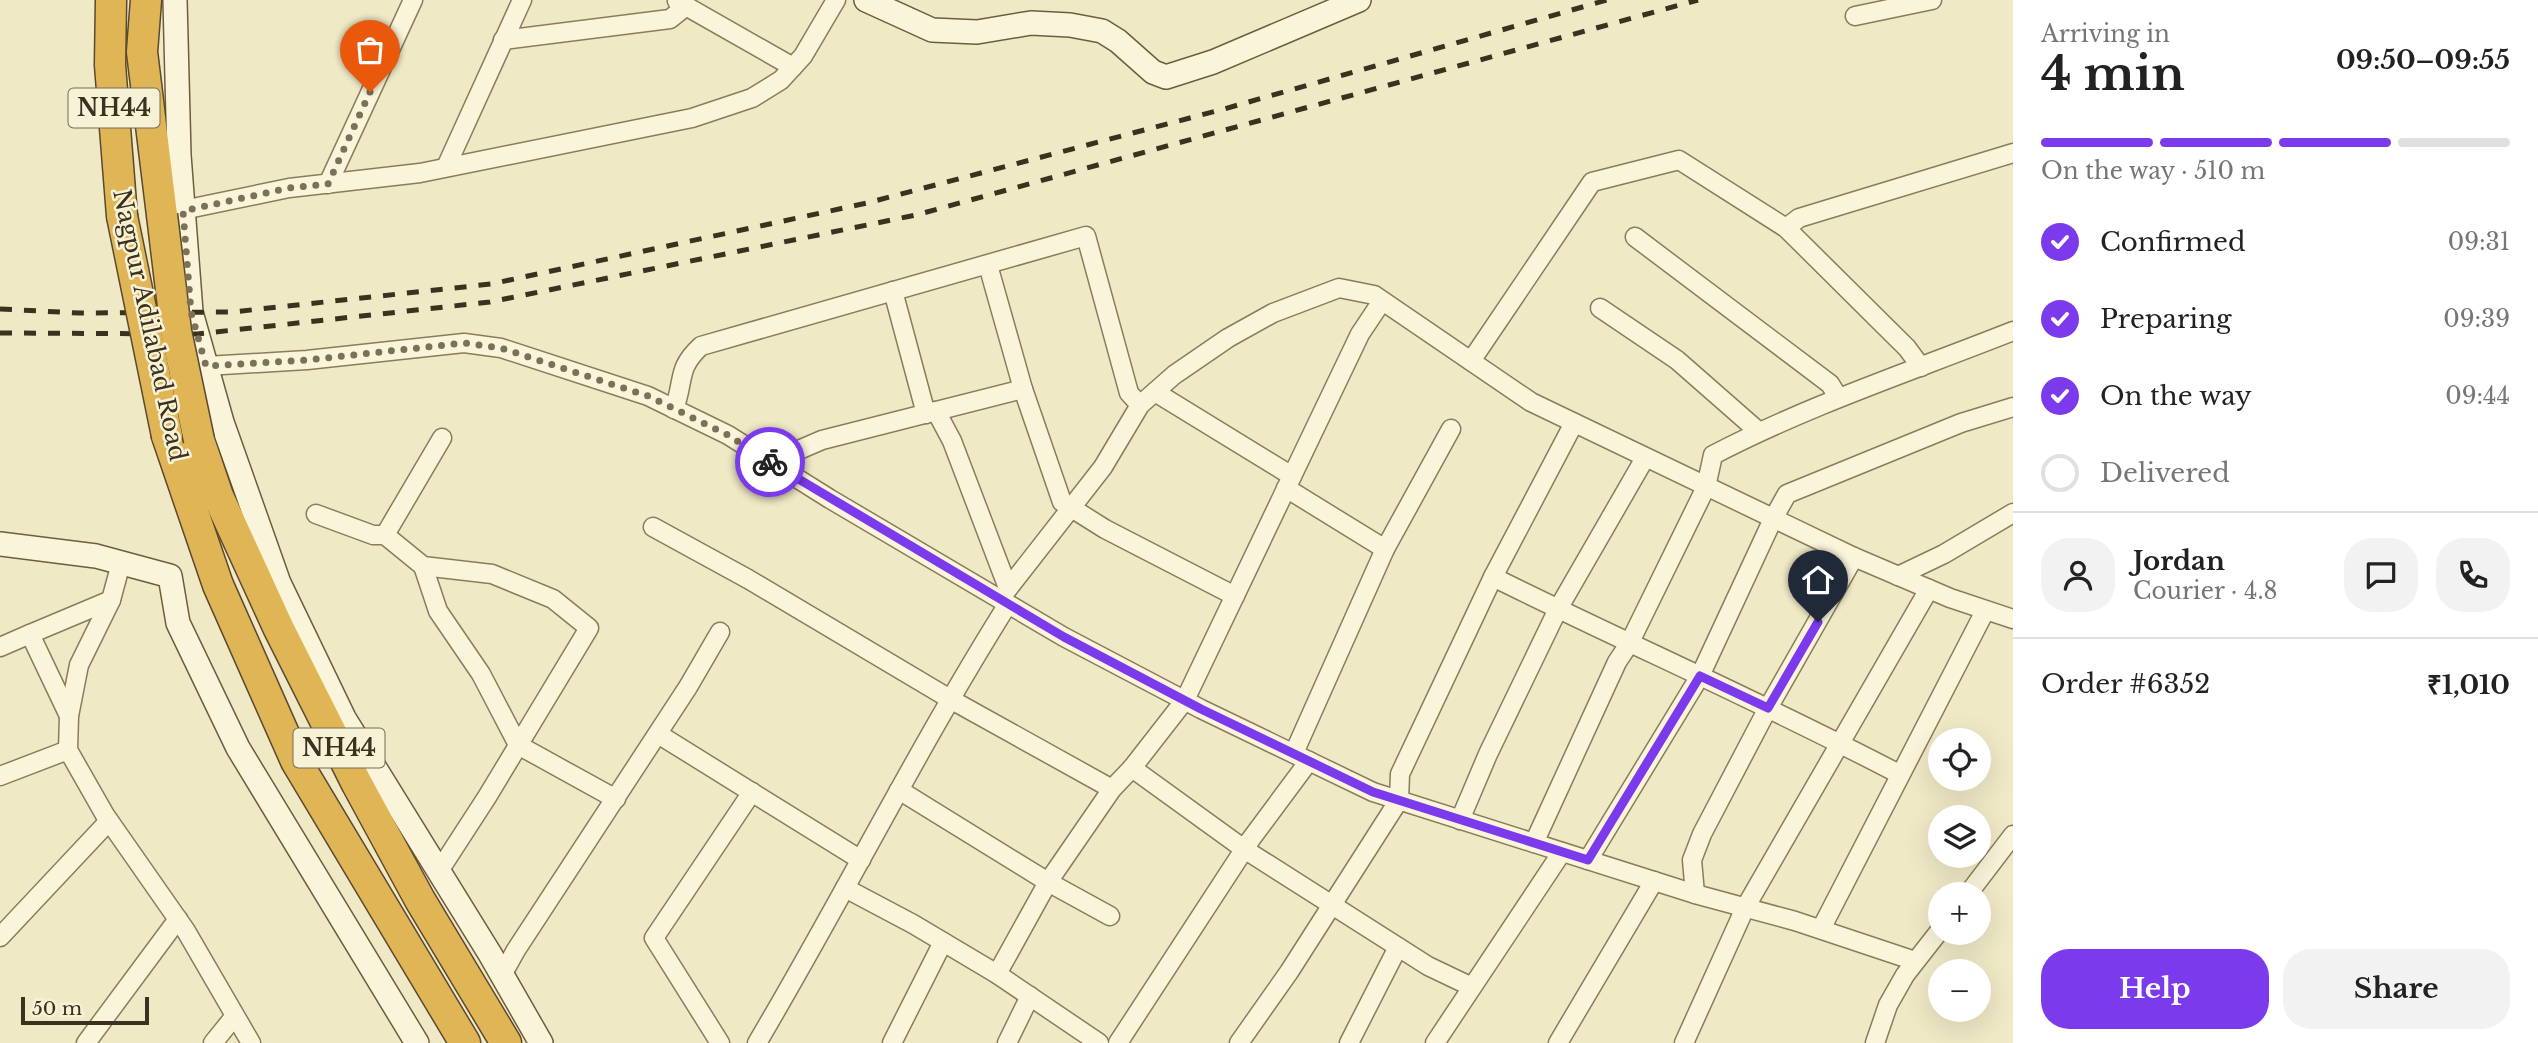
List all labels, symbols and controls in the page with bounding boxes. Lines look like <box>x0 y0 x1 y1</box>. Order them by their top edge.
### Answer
pin <box>340 20 400 92</box>
text: Arriving in <box>2041 20 2170 48</box>
icon: bag <box>351 31 389 69</box>
text: 09:50–09:55 <box>2336 44 2510 76</box>
text: 4 min <box>2041 45 2185 102</box>
road number: NH44 <box>68 88 160 128</box>
text: On the way · 510 m <box>2041 157 2265 185</box>
street label: Nagpur Adilabad Road <box>107 186 193 464</box>
icon: check <box>2041 223 2079 261</box>
text: Confirmed <box>2100 226 2245 258</box>
text: 09:31 <box>2448 228 2510 256</box>
icon: check <box>2041 300 2079 338</box>
text: Preparing <box>2100 303 2232 335</box>
text: 09:39 <box>2443 305 2510 333</box>
icon: check <box>2041 377 2079 415</box>
text: On the way <box>2100 380 2252 412</box>
text: 09:44 <box>2445 382 2510 410</box>
courier <box>735 427 805 497</box>
icon: bike <box>751 443 789 481</box>
text: Delivered <box>2100 457 2230 489</box>
button: person <box>2041 538 2115 612</box>
button: chat <box>2344 538 2418 612</box>
button: phone <box>2436 538 2510 612</box>
text: Jordan <box>2133 545 2225 577</box>
pin <box>1788 550 1848 622</box>
icon: home <box>1799 561 1837 599</box>
text: Courier · 4.8 <box>2133 577 2278 605</box>
text: Order #6352 <box>2041 668 2210 700</box>
text: ₹1,010 <box>2427 669 2510 701</box>
road number: NH44 <box>294 728 384 768</box>
map controls <box>1928 728 1991 1022</box>
button: locate <box>1928 728 1991 791</box>
button: layers <box>1928 805 1991 868</box>
button: + <box>1928 882 1991 945</box>
button: Help <box>2041 949 2269 1029</box>
button: Share <box>2283 949 2510 1029</box>
button: − <box>1928 959 1991 1022</box>
scale bar <box>21 994 149 1026</box>
text: 50 m <box>32 997 82 1020</box>

